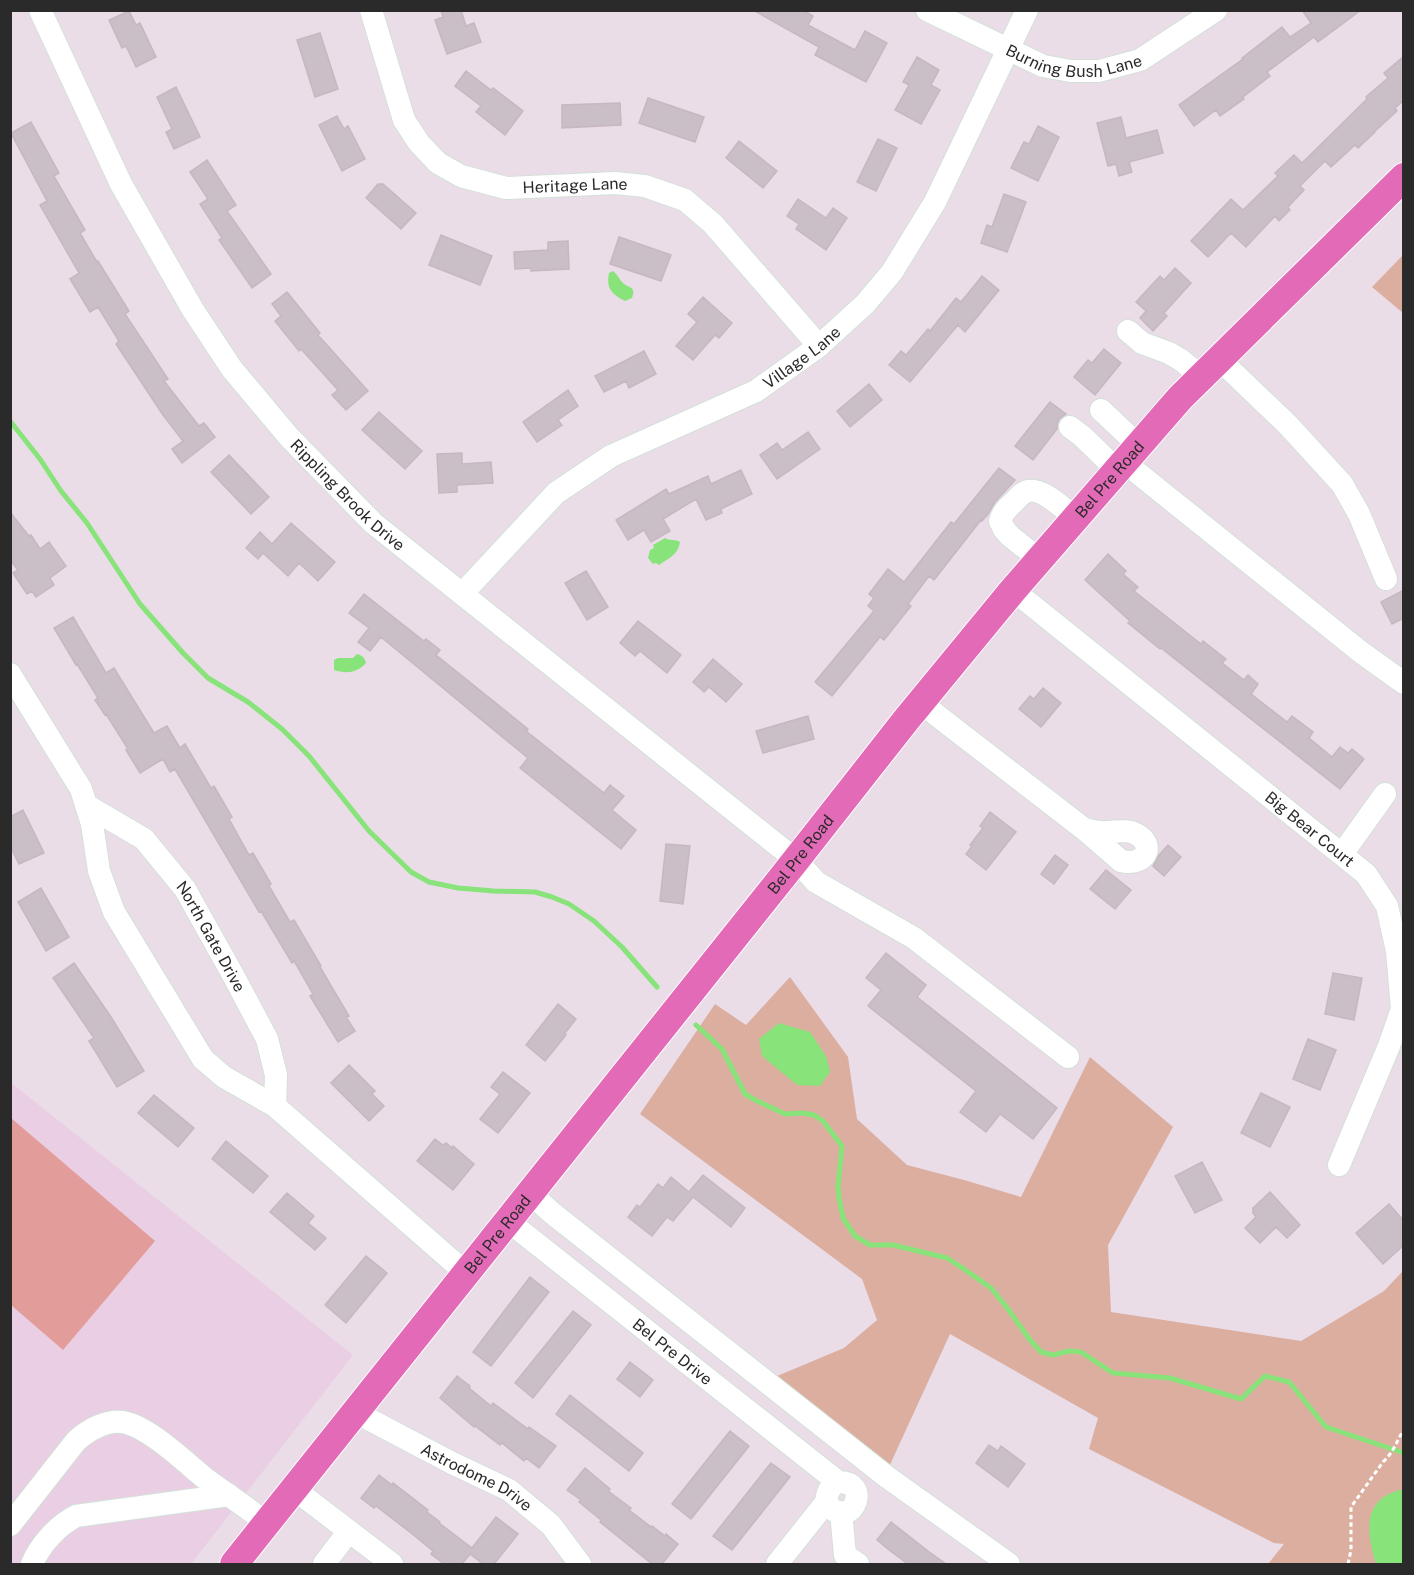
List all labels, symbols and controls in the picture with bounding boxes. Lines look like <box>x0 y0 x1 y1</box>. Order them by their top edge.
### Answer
street label: Burning Bush Lane <box>1003 41 1144 82</box>
street label: Heritage Lane <box>522 174 628 197</box>
street label: Village Lane <box>760 322 844 393</box>
street label: Rippling Brook Drive <box>286 435 409 555</box>
street label: Bel Pre Road <box>1071 437 1148 522</box>
street label: Big Bear Court <box>1261 788 1358 871</box>
street label: Bel Pre Road <box>764 811 838 898</box>
street label: North Gate Drive <box>172 877 249 995</box>
street label: Bel Pre Road <box>460 1191 535 1278</box>
street label: Bel Pre Drive <box>629 1314 716 1389</box>
street label: Astrodome Drive <box>418 1439 536 1515</box>

